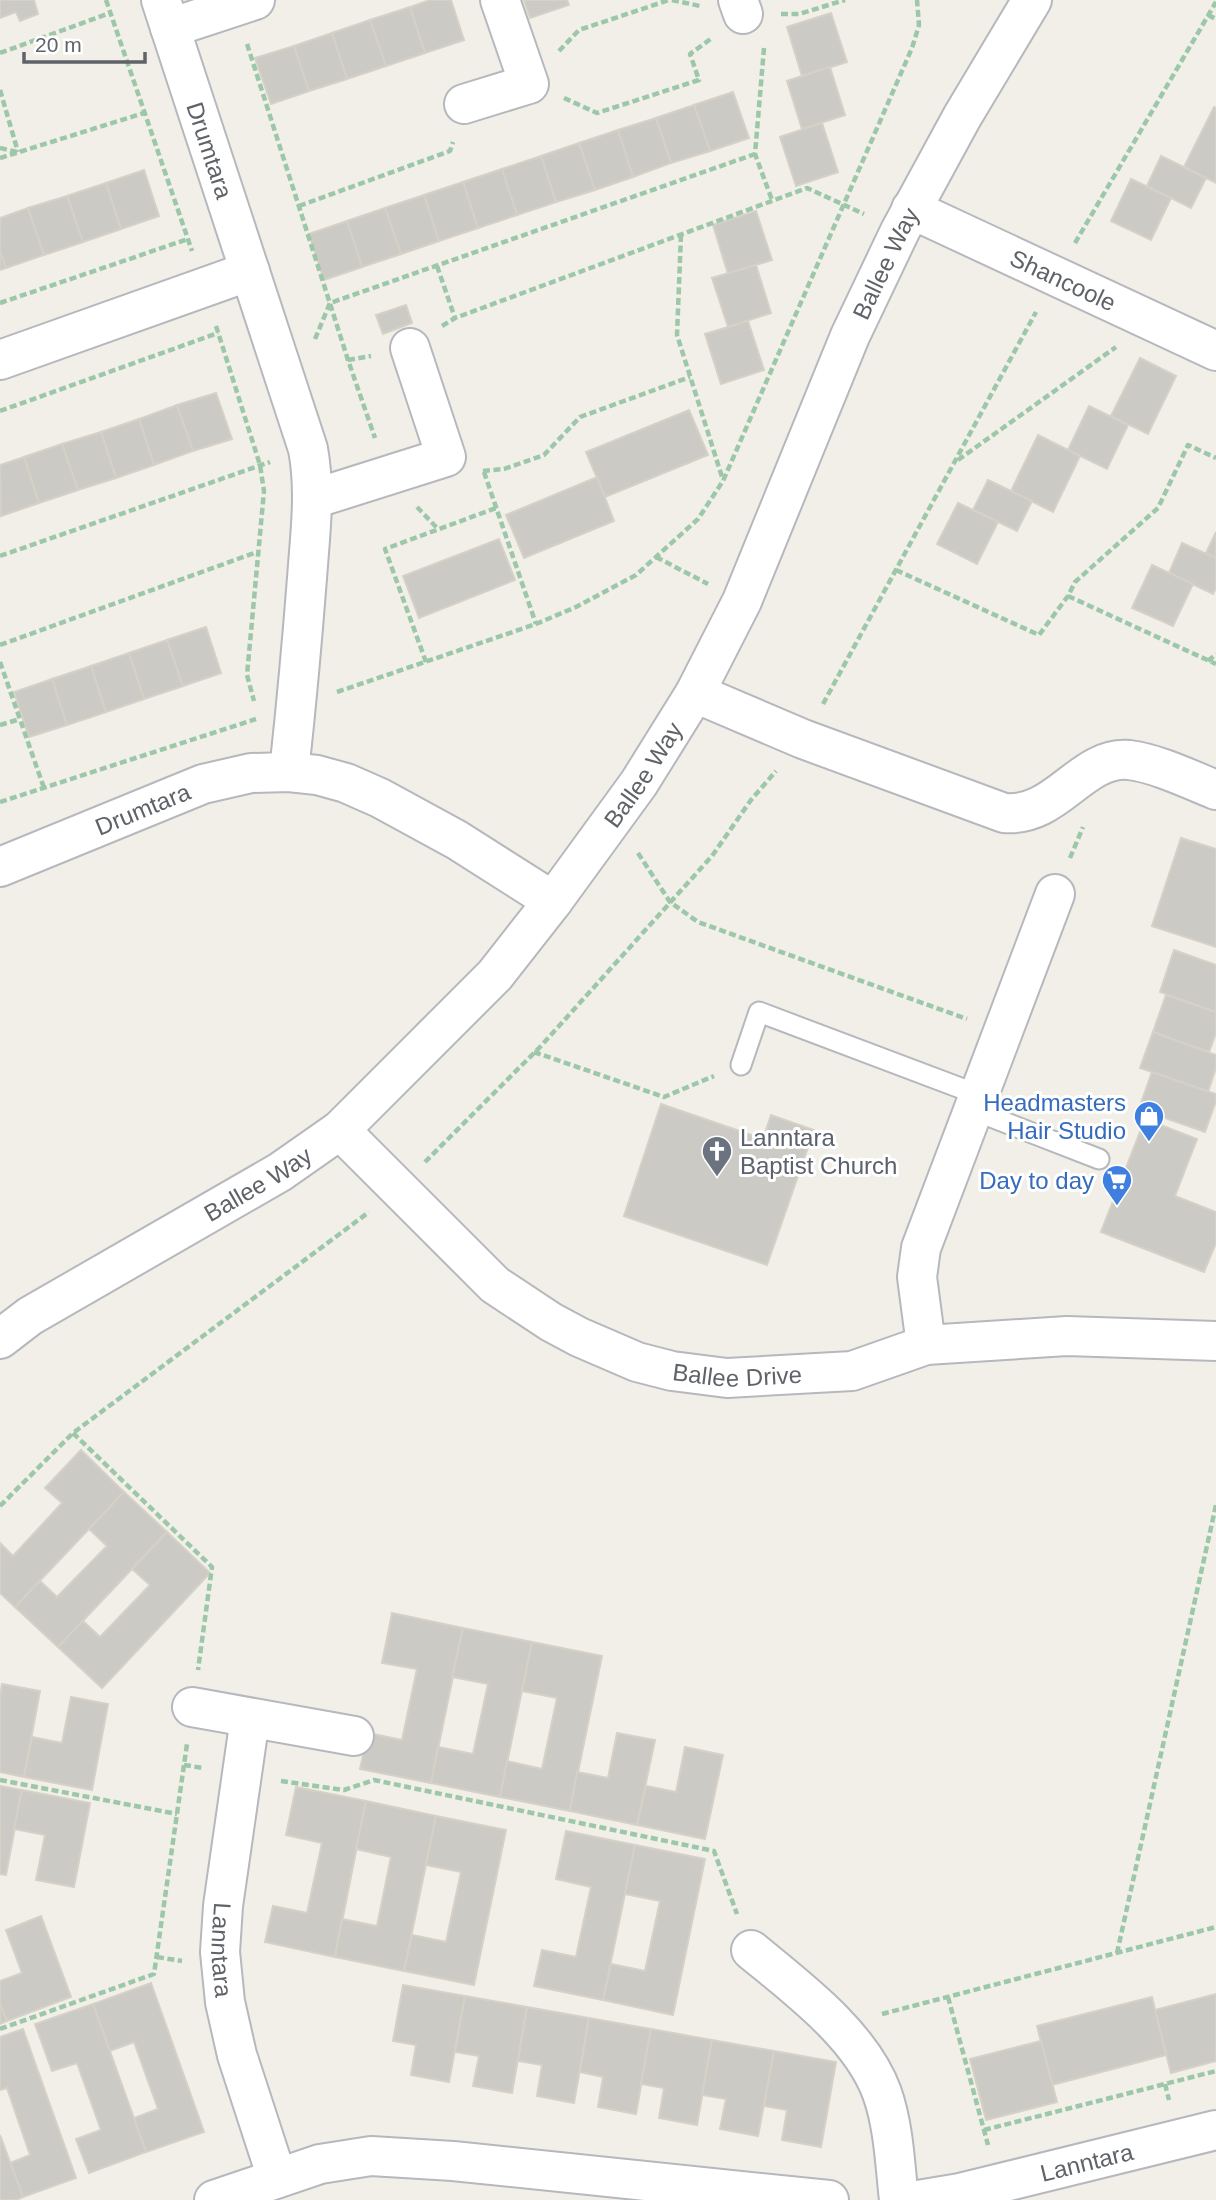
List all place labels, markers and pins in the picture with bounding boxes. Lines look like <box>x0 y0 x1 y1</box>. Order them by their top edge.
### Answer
place label: Headmasters Hair Studio <box>983 1089 1126 1144</box>
shop icon: Headmasters Hair Studio <box>1132 1099 1166 1143</box>
place label: Lanntara Baptist Church <box>740 1124 897 1179</box>
church icon: Lanntara Baptist Church <box>700 1134 734 1178</box>
supermarket icon: Day to day <box>1100 1163 1134 1207</box>
place label: Day to day <box>979 1167 1094 1194</box>

